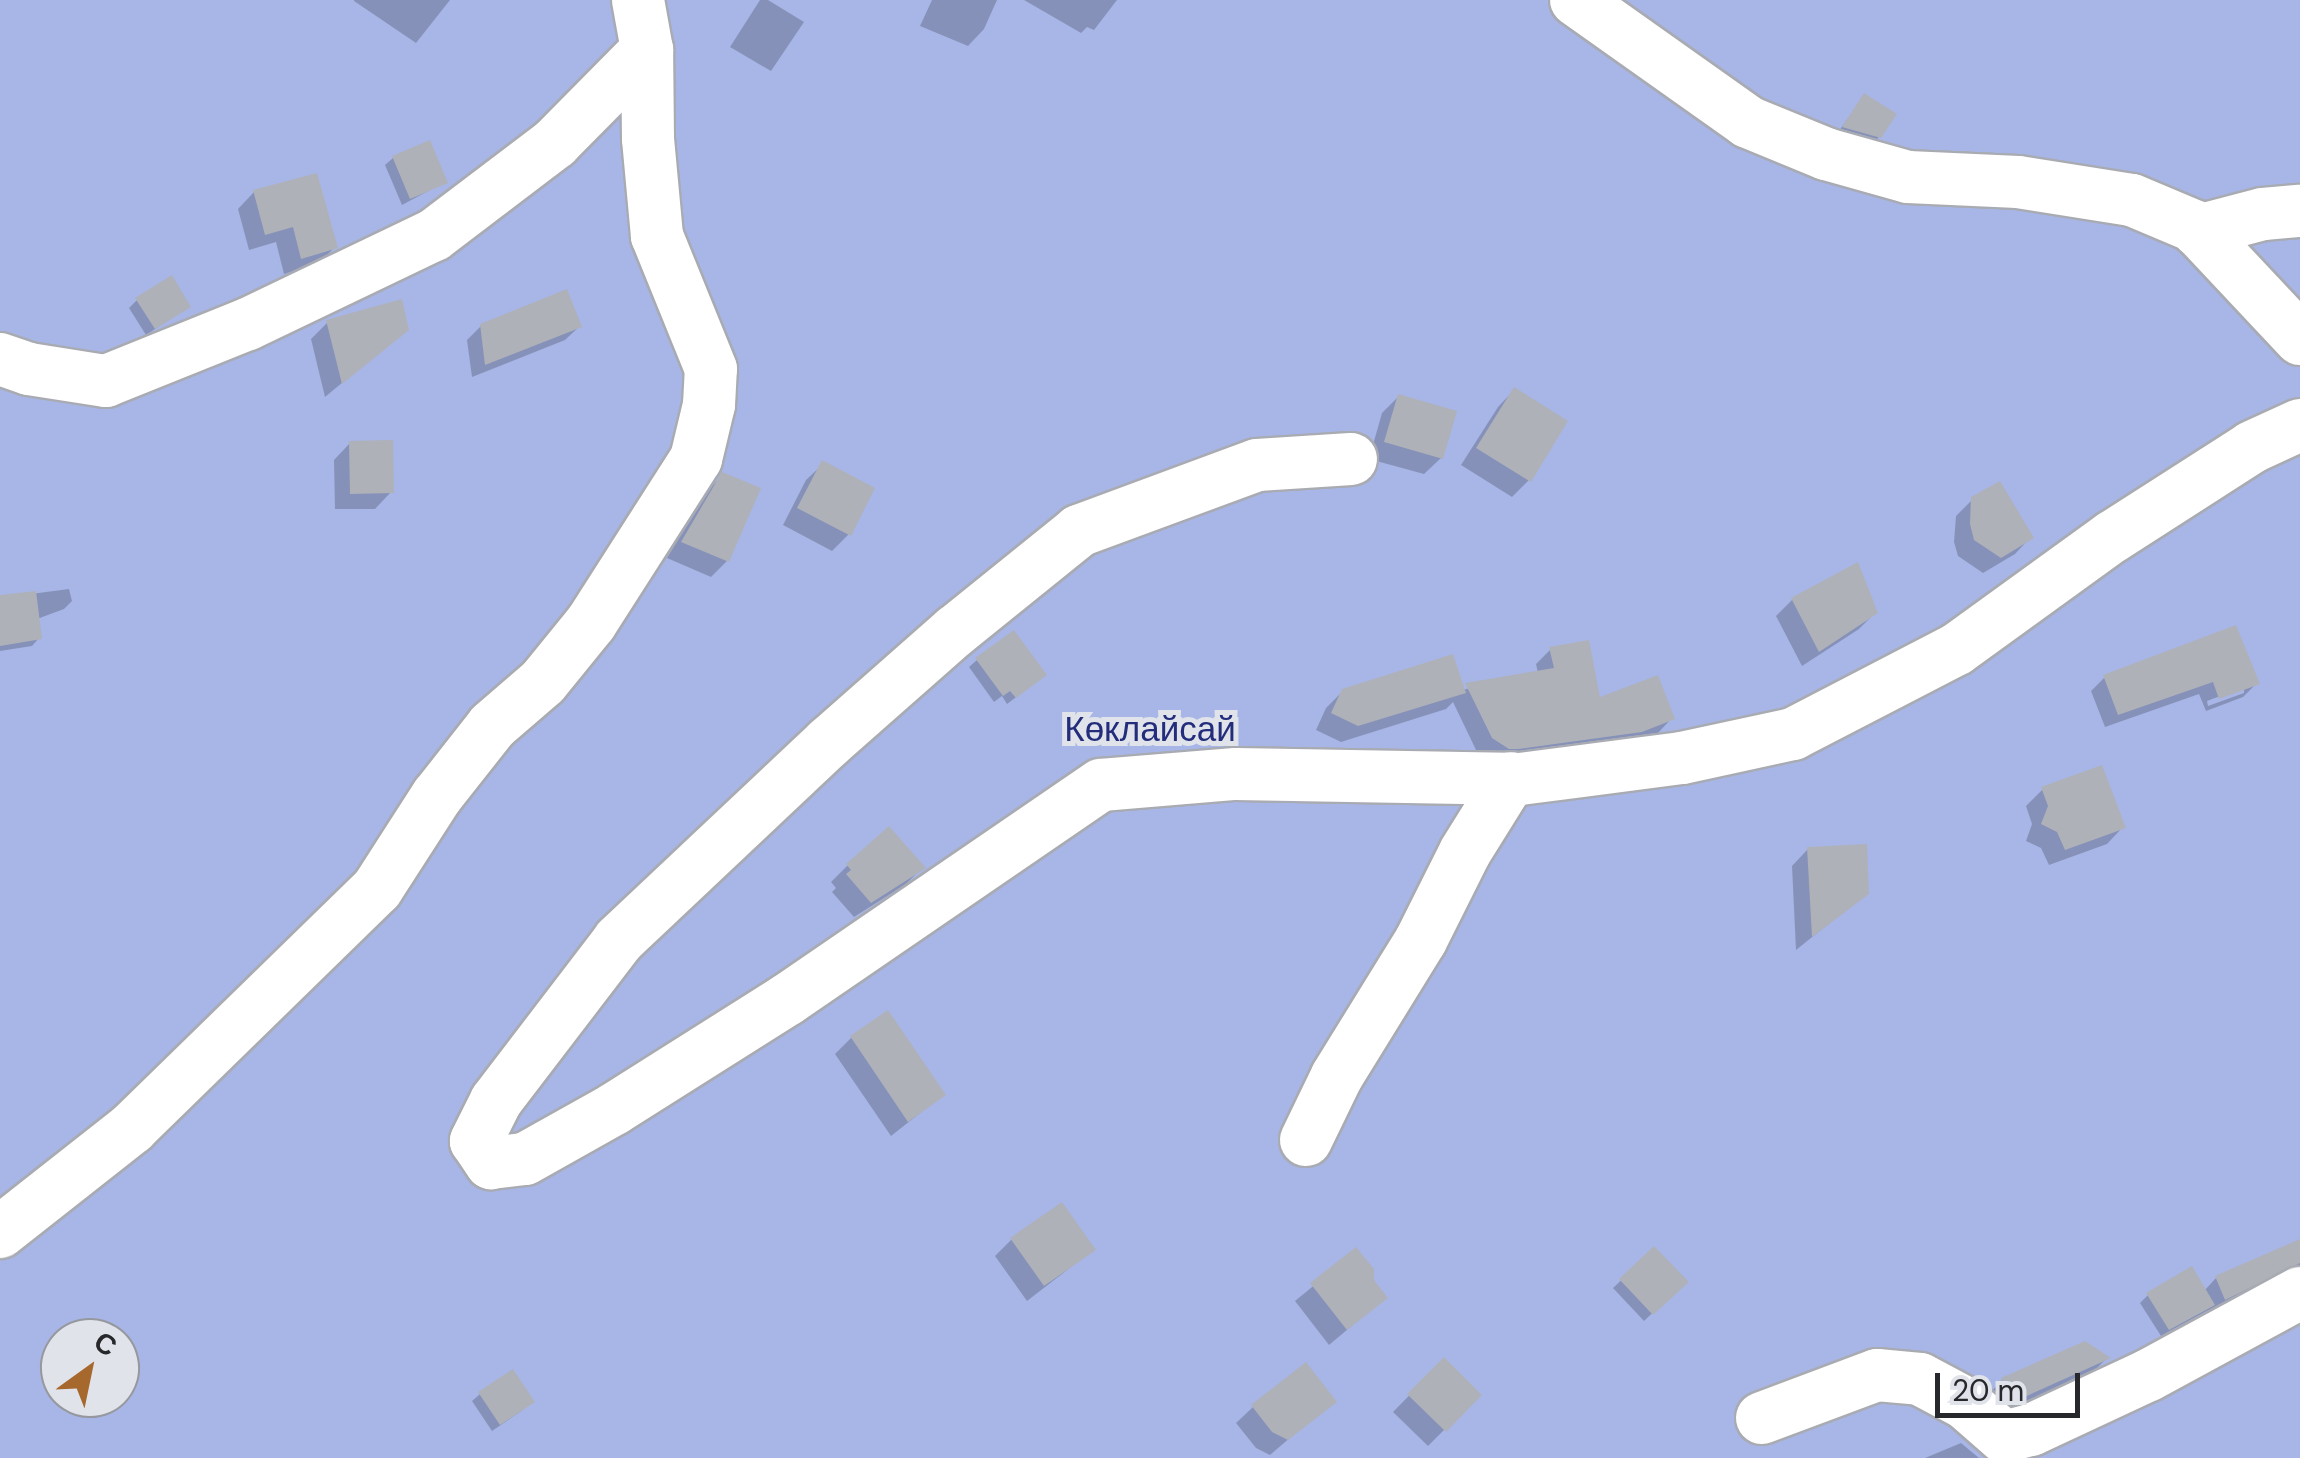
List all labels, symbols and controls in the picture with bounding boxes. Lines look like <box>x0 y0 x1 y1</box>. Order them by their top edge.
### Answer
park label: Көклайсай <box>1064 708 1236 750</box>
north arrow <box>40 1318 140 1418</box>
text: С <box>87 1323 124 1365</box>
scale bar <box>1940 1353 2085 1415</box>
text: 20 m <box>1952 1371 2024 1410</box>

